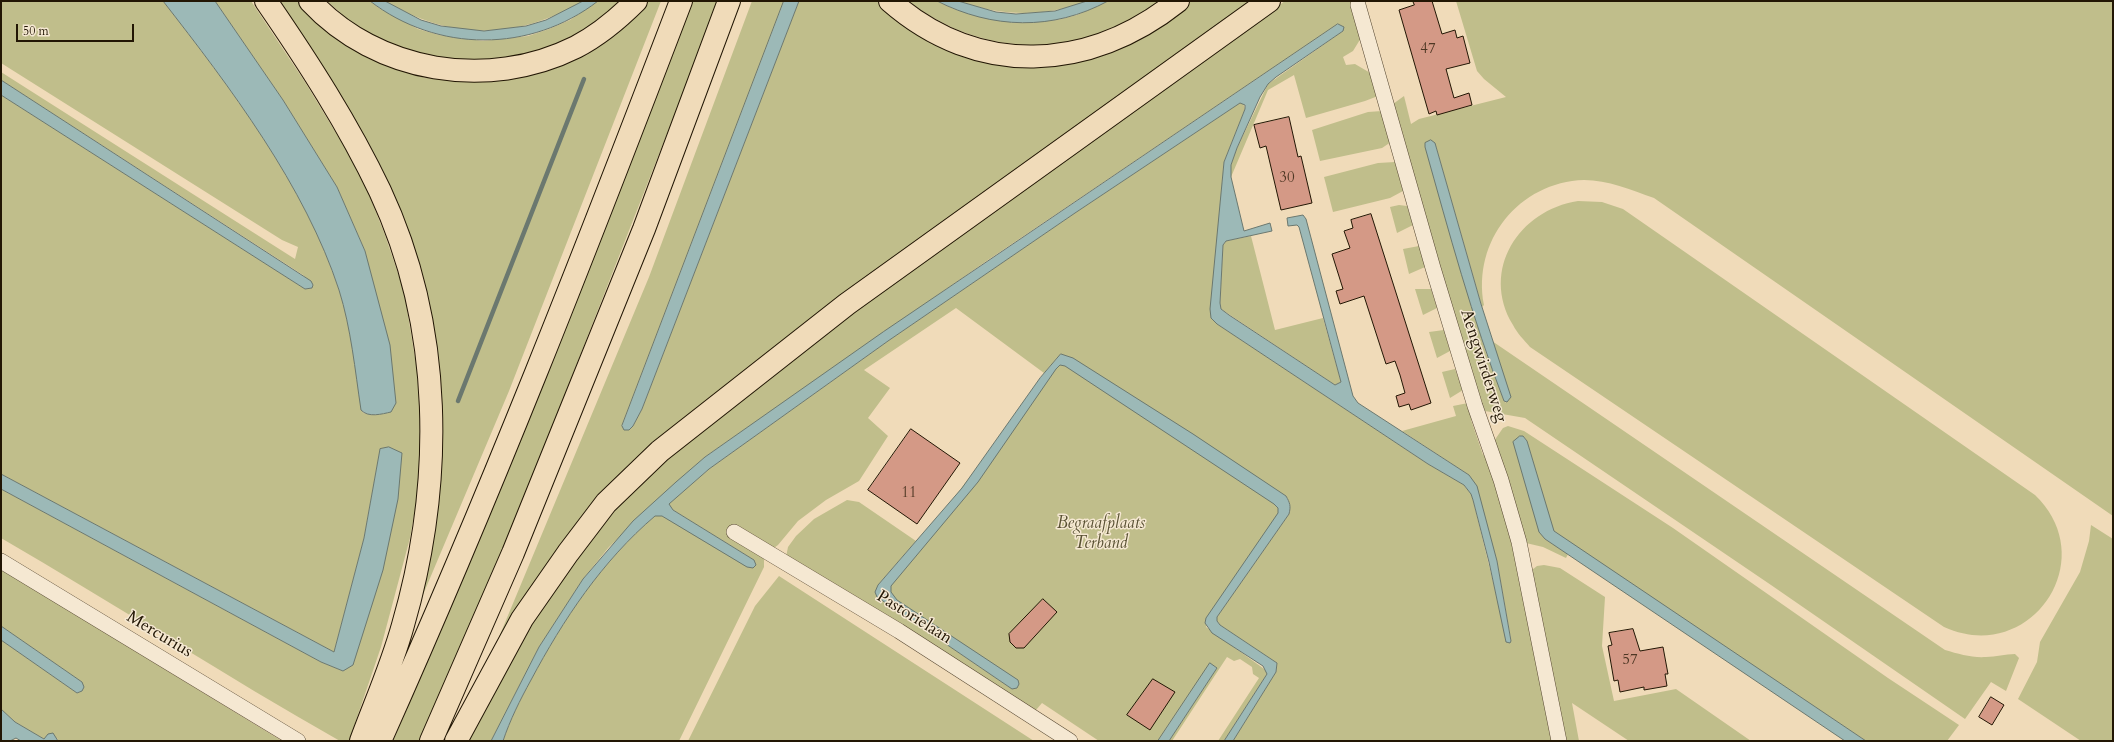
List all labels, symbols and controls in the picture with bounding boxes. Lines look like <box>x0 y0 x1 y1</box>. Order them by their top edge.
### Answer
scale bar <box>18 16 136 42</box>
text: 50 m <box>23 23 49 39</box>
house number: 47 <box>1420 41 1436 59</box>
house number: 30 <box>1279 170 1295 188</box>
street label: Aengwirderweg <box>1455 307 1511 425</box>
house number: 11 <box>901 485 917 503</box>
park label: Begraafplaats Terband <box>1057 514 1145 554</box>
street label: Pastorielaan <box>873 587 955 649</box>
street label: Mercurius <box>122 607 196 663</box>
house number: 57 <box>1622 652 1638 670</box>

